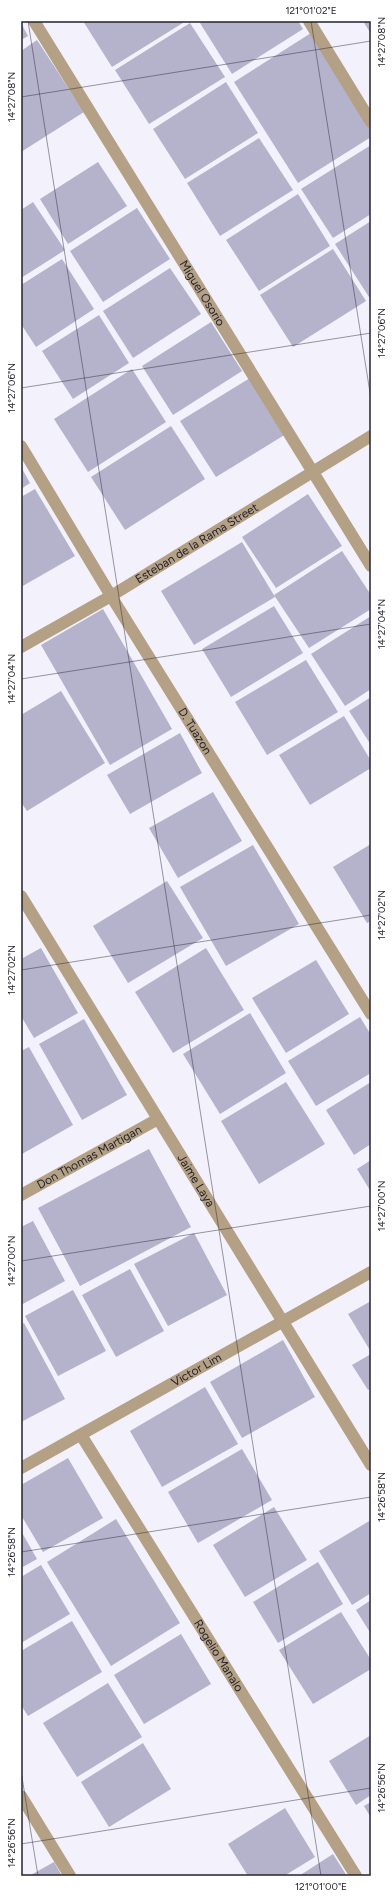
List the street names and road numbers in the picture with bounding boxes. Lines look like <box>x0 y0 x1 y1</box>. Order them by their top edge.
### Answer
street label: Miguel Osorio <box>177 258 228 329</box>
street label: Esteban de la Rama Street <box>133 500 261 586</box>
street label: D. Tuazon <box>175 705 215 757</box>
street label: Don Thomas Martigan <box>34 1122 144 1192</box>
street label: Jaime Laya <box>174 1152 218 1209</box>
street label: Victor Lim <box>169 1350 224 1389</box>
street label: Rogelio Manalo <box>191 1617 246 1694</box>

